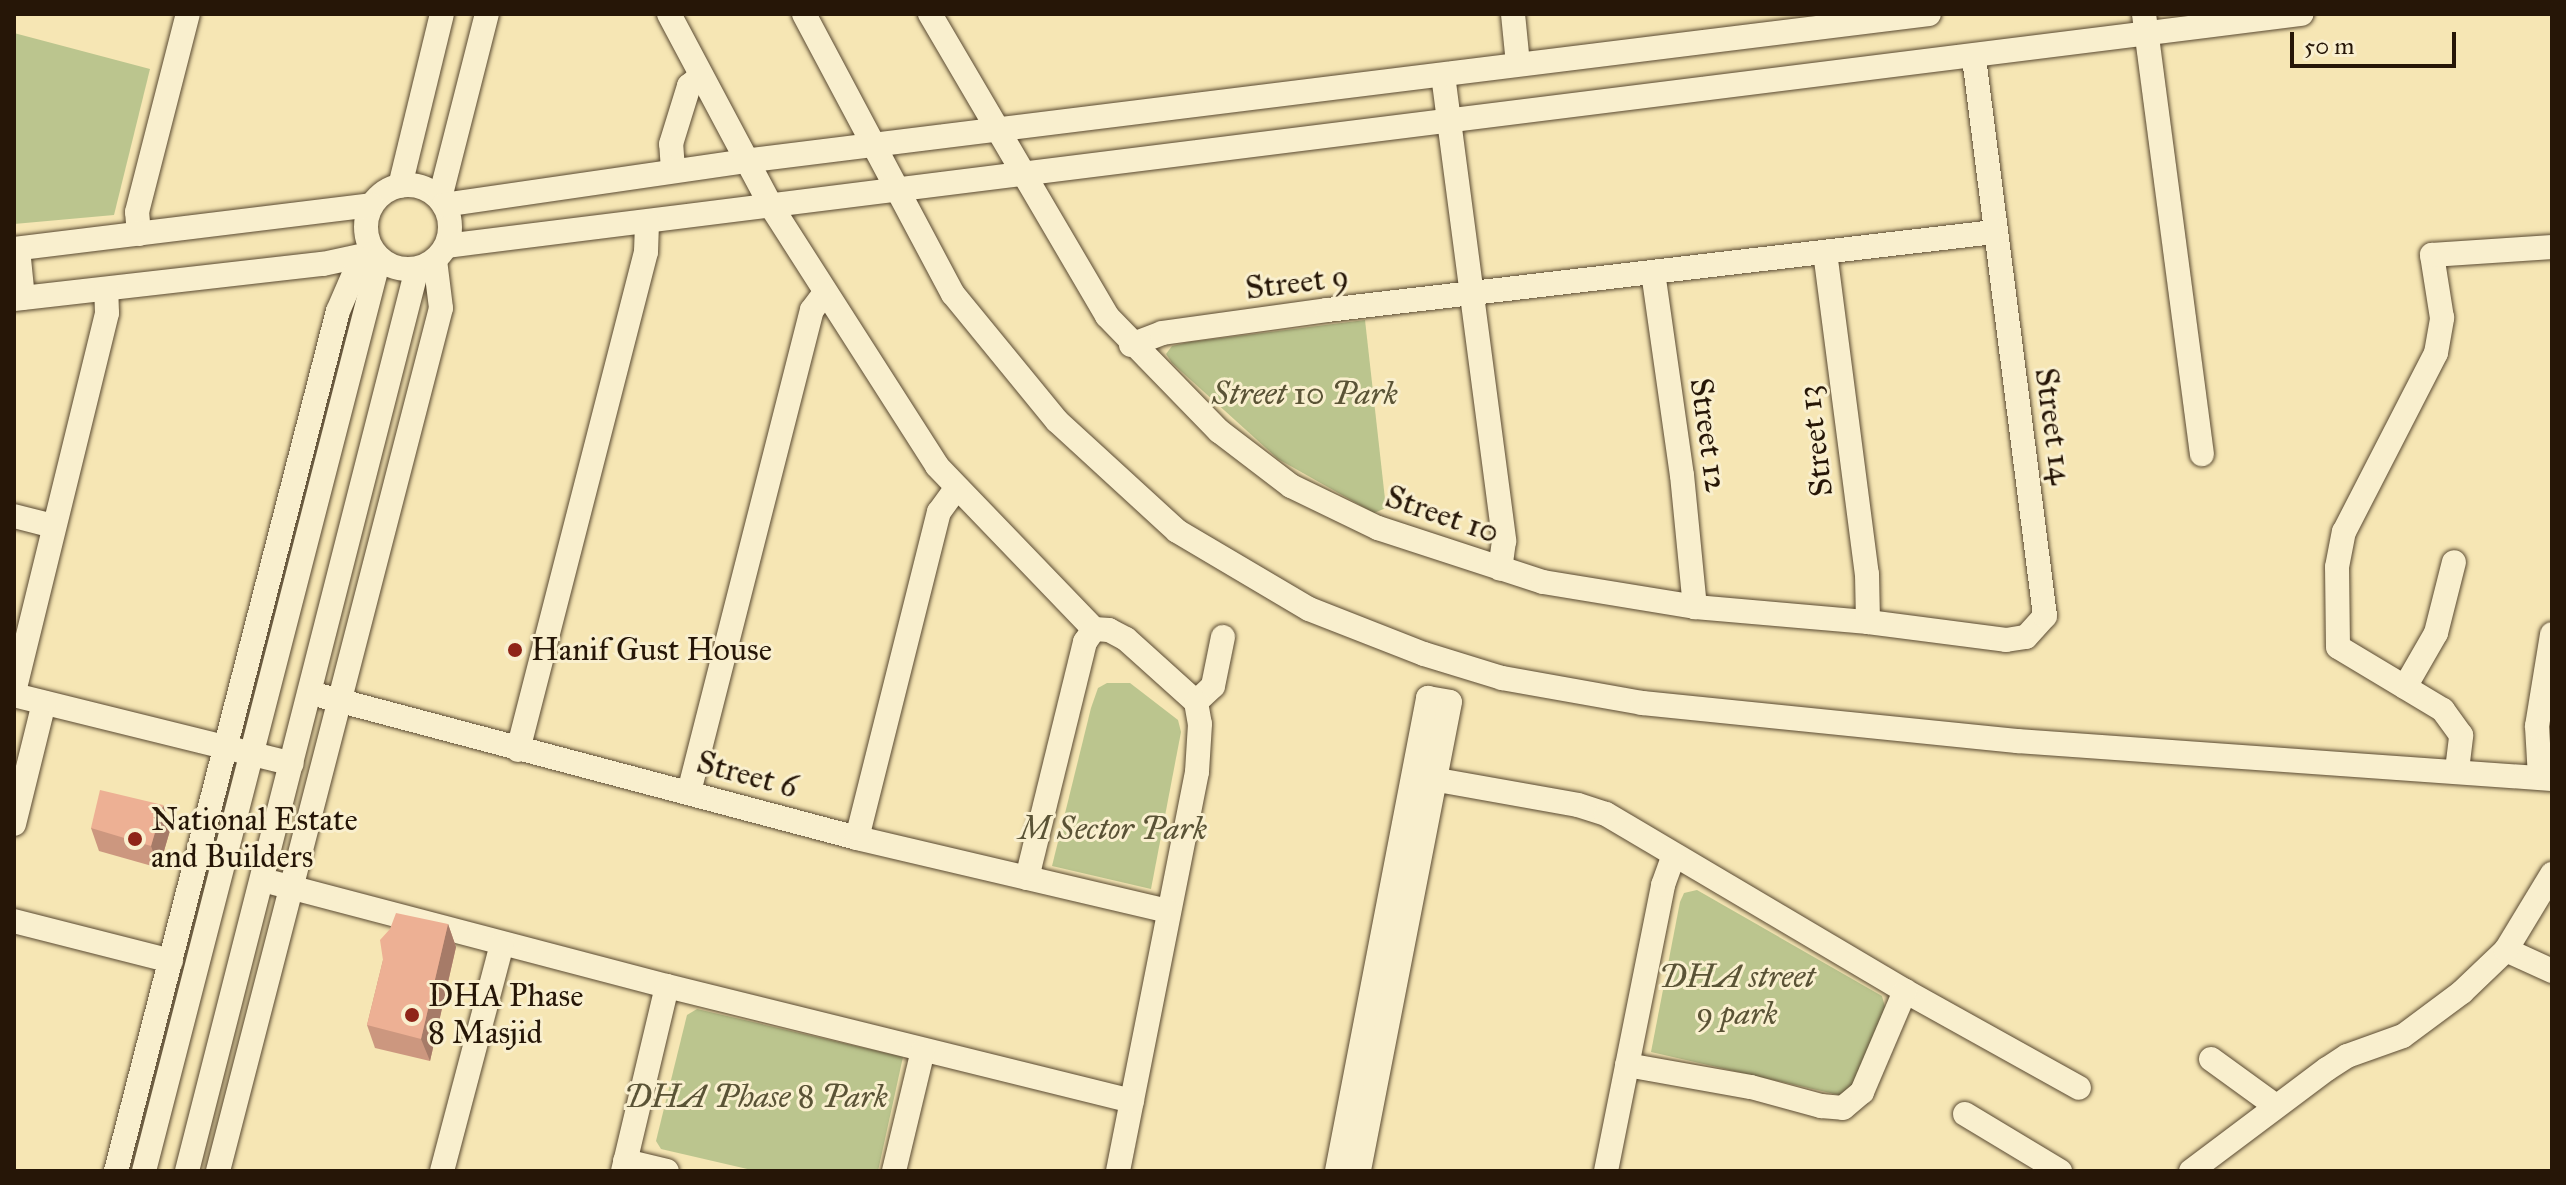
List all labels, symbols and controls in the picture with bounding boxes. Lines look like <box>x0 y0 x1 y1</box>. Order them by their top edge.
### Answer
scale bar <box>2294 16 2460 66</box>
text: 50 m <box>2304 31 2354 61</box>
street label: Street 9 <box>1243 258 1351 308</box>
street label: Street 14 <box>2026 365 2080 487</box>
park label: Street 10 Park <box>1212 375 1398 413</box>
street label: Street 12 <box>1681 375 1735 495</box>
street label: Street 13 <box>1790 383 1842 499</box>
street label: Street 10 <box>1380 478 1504 552</box>
place label: Hanif Gust House <box>531 631 772 669</box>
marker: Hanif Gust House <box>506 641 524 659</box>
street label: Street 6 <box>692 743 802 807</box>
place label: National Estate and Builders <box>151 802 358 877</box>
park label: M Sector Park <box>1019 810 1207 848</box>
marker: National Estate and Builders <box>126 830 144 848</box>
park label: DHA street 9 park <box>1659 959 1815 1034</box>
place label: DHA Phase 8 Masjid <box>428 978 584 1053</box>
marker: DHA Phase 8 Masjid <box>403 1006 421 1024</box>
park label: DHA Phase 8 Park <box>624 1078 888 1116</box>

